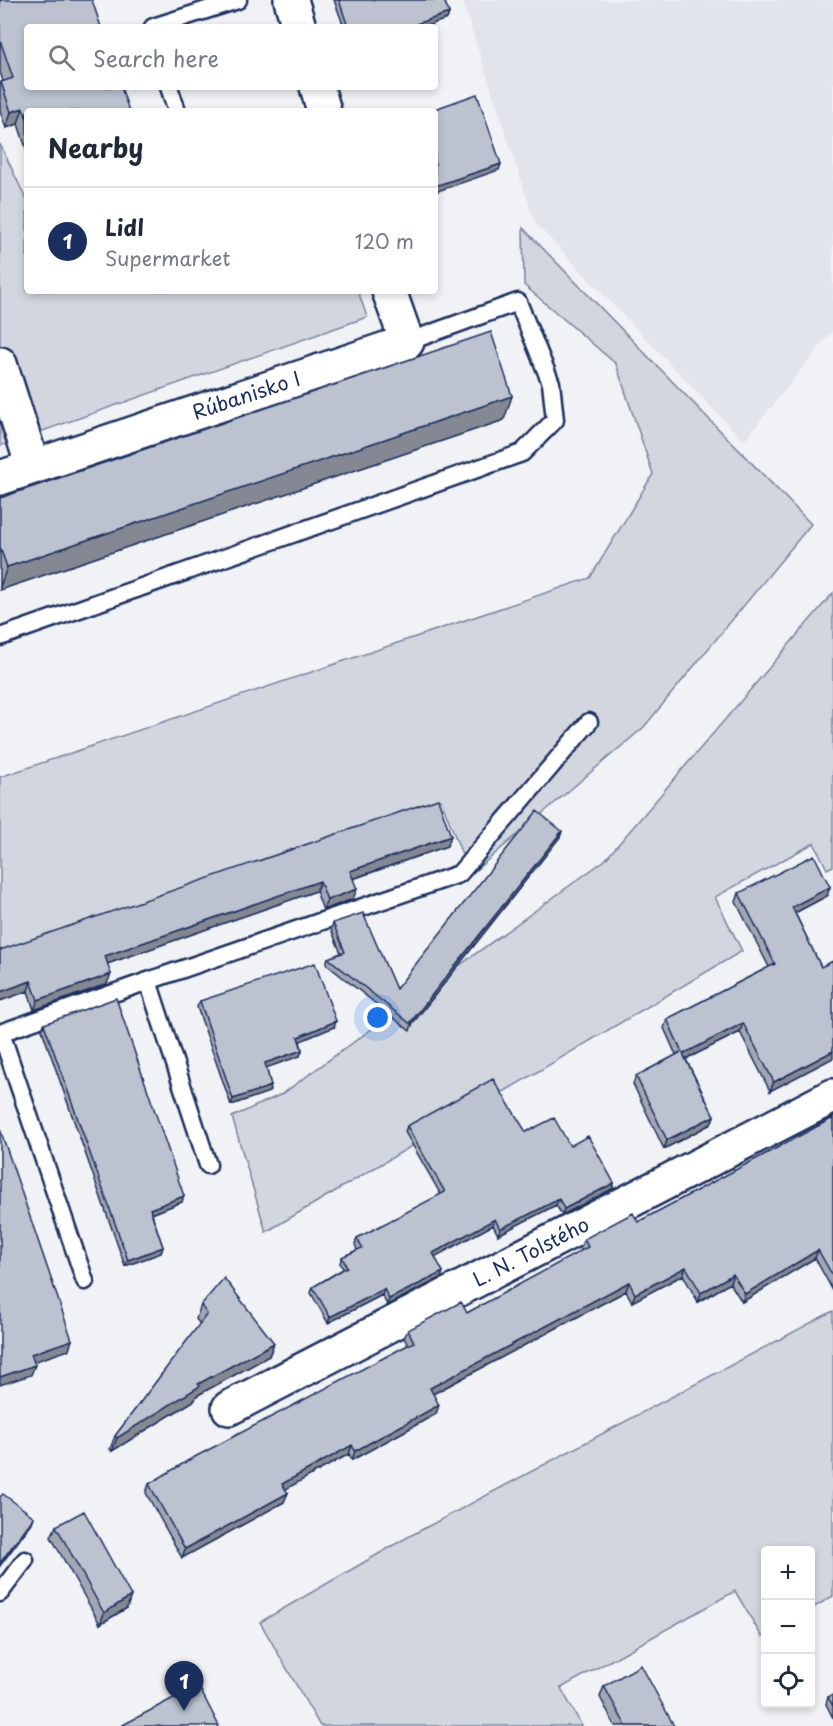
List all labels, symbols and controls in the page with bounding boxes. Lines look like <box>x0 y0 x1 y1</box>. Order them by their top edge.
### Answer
search box <box>24 24 438 90</box>
icon: search <box>45 41 78 74</box>
text: Search here <box>93 41 219 74</box>
text: Nearby <box>48 128 143 167</box>
text: Lidl <box>105 210 144 243</box>
text: 1 <box>63 226 72 256</box>
text: 120 m <box>355 226 414 256</box>
text: Supermarket <box>105 243 231 273</box>
street label: Rúbanisko I <box>188 363 304 427</box>
your location <box>363 1003 392 1032</box>
street label: L. N. Tolstého <box>467 1209 594 1294</box>
map controls <box>761 1546 815 1708</box>
button: + <box>761 1546 815 1600</box>
button: − <box>761 1600 815 1654</box>
button: locate <box>761 1654 815 1708</box>
pin: 1 <box>164 1662 204 1711</box>

